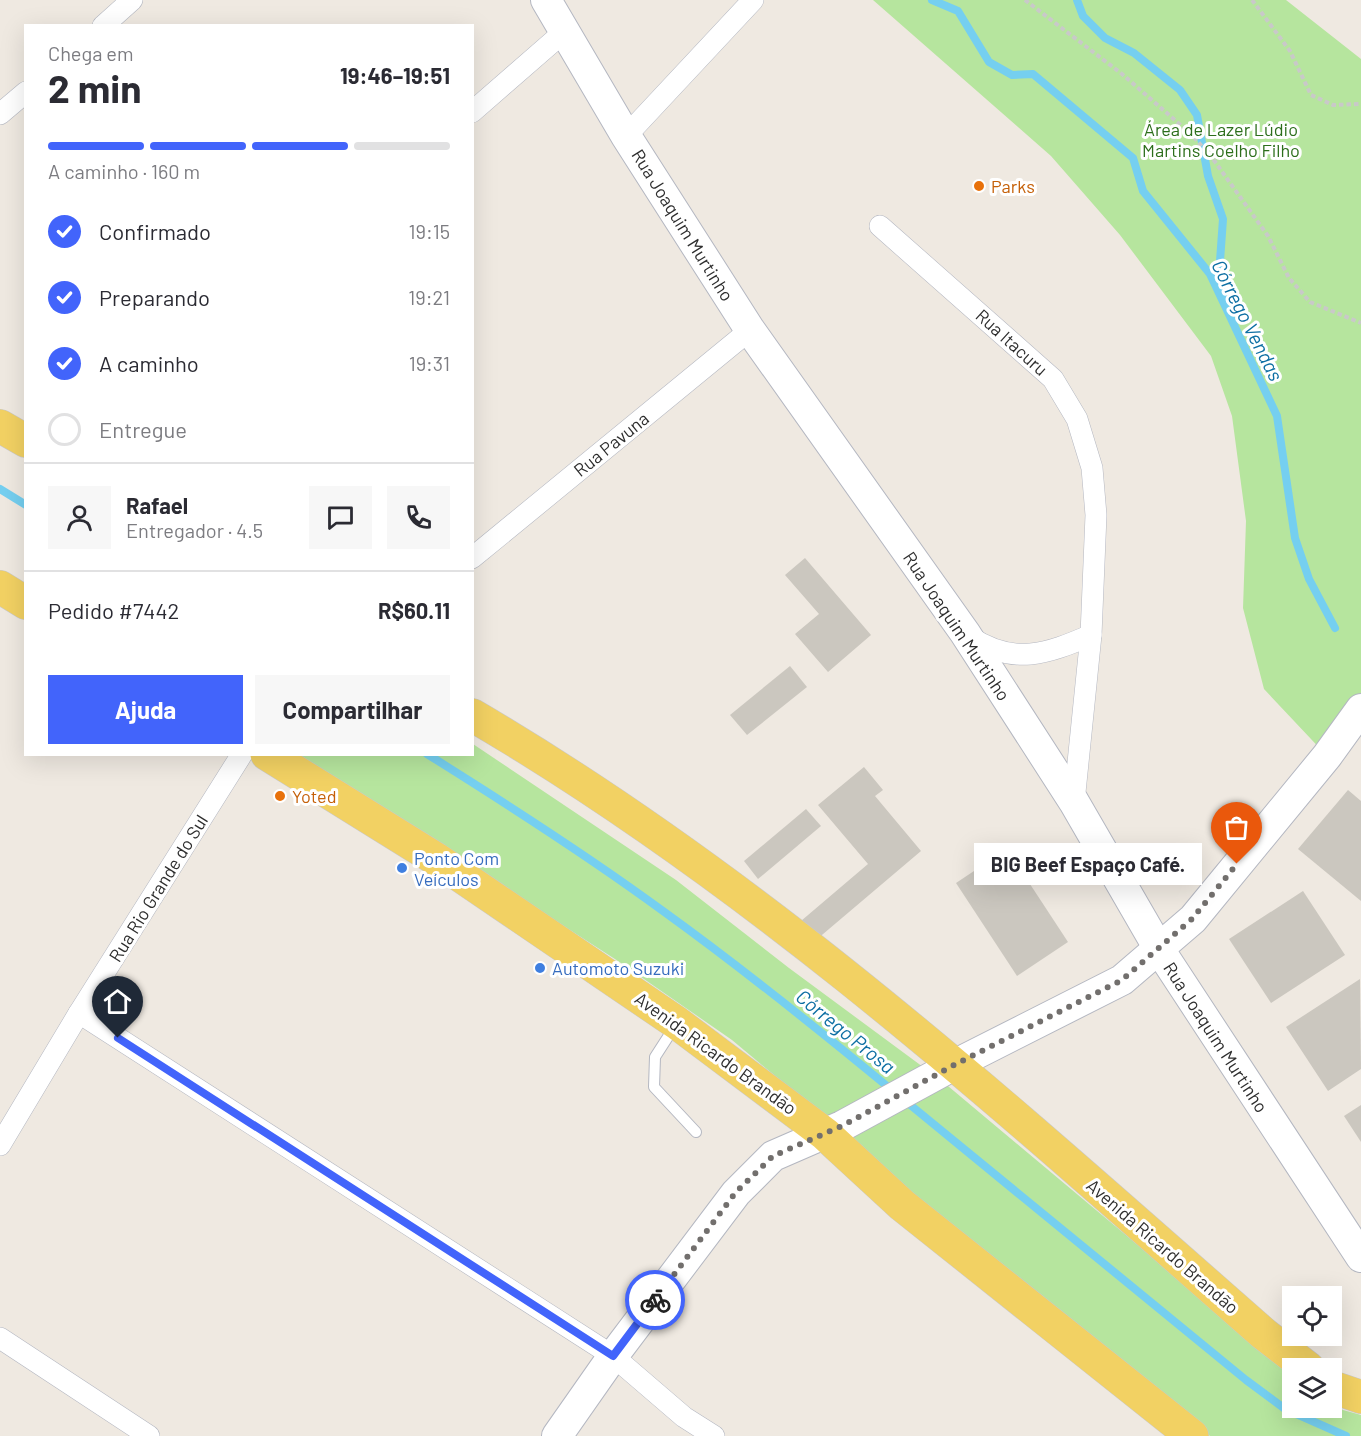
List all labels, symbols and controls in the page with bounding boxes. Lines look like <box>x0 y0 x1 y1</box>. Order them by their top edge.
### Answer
text: Chega em <box>48 41 134 65</box>
text: 19:46–19:51 <box>340 62 450 88</box>
text: 2 min <box>48 64 141 111</box>
park label: Área de Lazer Lúdio Martins Coelho Filho <box>1142 118 1300 161</box>
street label: Rua Joaquim Murtinho <box>627 145 739 305</box>
text: A caminho · 160 m <box>48 159 200 183</box>
place label: Parks <box>991 175 1035 197</box>
marker: Parks <box>972 179 986 193</box>
icon: check <box>48 215 81 248</box>
text: Confirmado <box>99 218 211 244</box>
text: 19:15 <box>409 219 450 243</box>
water label: Córrego Vendas <box>1207 255 1289 385</box>
icon: check <box>48 281 81 314</box>
text: Preparando <box>99 284 210 310</box>
text: 19:21 <box>408 285 450 309</box>
street label: Rua Itacuru <box>972 304 1052 380</box>
icon: check <box>48 347 81 380</box>
text: A caminho <box>99 350 199 376</box>
text: 19:31 <box>409 351 450 375</box>
street label: Rua Pavuna <box>569 407 653 481</box>
text: Entregue <box>99 416 187 442</box>
button: person <box>48 486 111 549</box>
button: chat <box>309 486 372 549</box>
button: phone <box>387 486 450 549</box>
text: Rafael <box>126 492 188 518</box>
text: Entregador · 4.5 <box>126 518 263 542</box>
street label: Rua Joaquim Murtinho <box>899 547 1015 705</box>
text: Pedido #7442 <box>48 597 179 623</box>
text: R$60.11 <box>378 597 450 623</box>
button: Ajuda <box>48 675 243 744</box>
button: Compartilhar <box>255 675 450 744</box>
place label: Yoted <box>292 785 337 807</box>
marker: Yoted <box>273 789 287 803</box>
pin <box>1211 802 1262 864</box>
street label: Rua Rio Grande do Sul <box>104 810 212 966</box>
icon: bag <box>1220 811 1253 844</box>
callout: BIG Beef Espaço Café. <box>973 843 1201 885</box>
place label: Ponto Com Veículos <box>414 847 499 890</box>
text: BIG Beef Espaço Café. <box>991 852 1185 876</box>
marker: Ponto Com Veículos <box>395 861 409 875</box>
place label: Automoto Suzuki <box>552 957 684 979</box>
street label: Rua Joaquim Murtinho <box>1159 958 1273 1116</box>
marker: Automoto Suzuki <box>533 961 547 975</box>
pin <box>92 976 143 1038</box>
water label: Córrego Prosa <box>792 984 900 1078</box>
icon: home <box>101 985 134 1018</box>
street label: Avenida Ricardo Brandão <box>631 987 801 1119</box>
street label: Avenida Ricardo Brandão <box>1082 1174 1244 1318</box>
courier <box>625 1270 685 1330</box>
icon: bike <box>639 1284 672 1317</box>
map controls <box>1282 1286 1342 1418</box>
button: locate <box>1282 1286 1342 1346</box>
button: layers <box>1282 1358 1342 1418</box>

